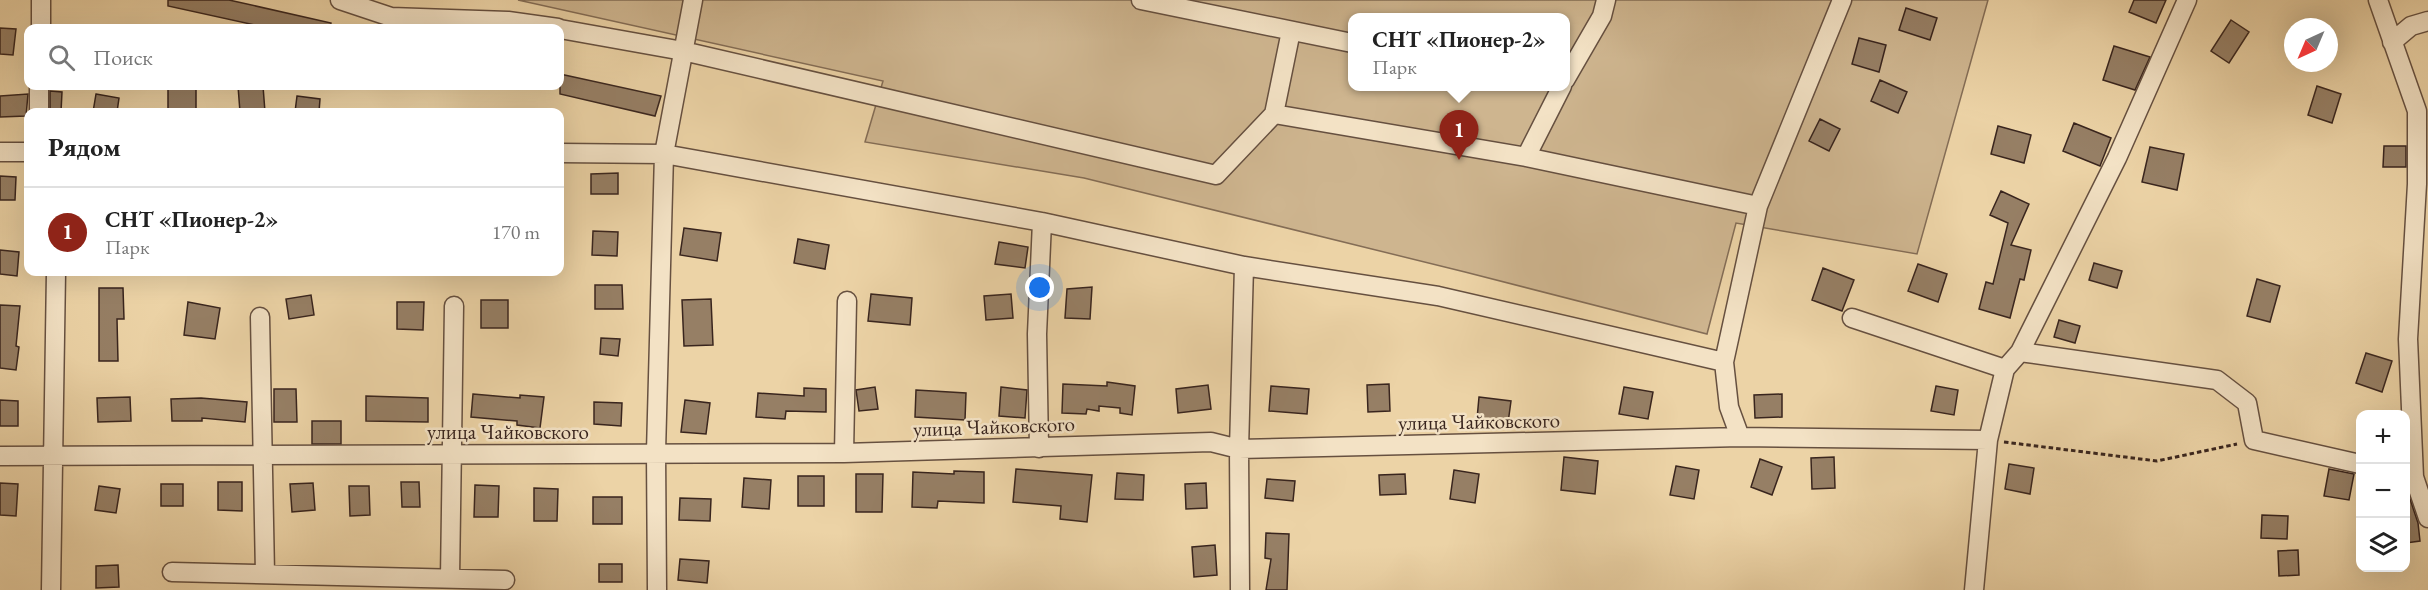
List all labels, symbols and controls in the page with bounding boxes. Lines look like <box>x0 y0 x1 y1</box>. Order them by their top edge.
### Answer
popup <box>1348 13 1570 91</box>
north arrow <box>2284 18 2338 72</box>
search box <box>24 24 564 90</box>
text: СНТ «Пионер-2» <box>1372 25 1546 54</box>
icon: search <box>45 41 78 74</box>
text: Поиск <box>93 43 153 72</box>
text: Парк <box>1372 54 1417 80</box>
pin: 1 <box>1440 110 1478 160</box>
text: Рядом <box>48 130 121 164</box>
text: СНТ «Пионер-2» <box>105 205 278 234</box>
text: 1 <box>62 219 73 245</box>
text: 170 m <box>492 219 540 245</box>
text: Парк <box>105 234 149 260</box>
your location <box>1025 273 1054 302</box>
street label: улица Чайковского <box>1398 406 1560 436</box>
street label: улица Чайковского <box>913 410 1075 442</box>
map controls <box>2356 410 2410 572</box>
button: + <box>2356 410 2410 464</box>
street label: улица Чайковского <box>427 418 589 445</box>
button: − <box>2356 464 2410 518</box>
button: layers <box>2356 518 2410 572</box>

